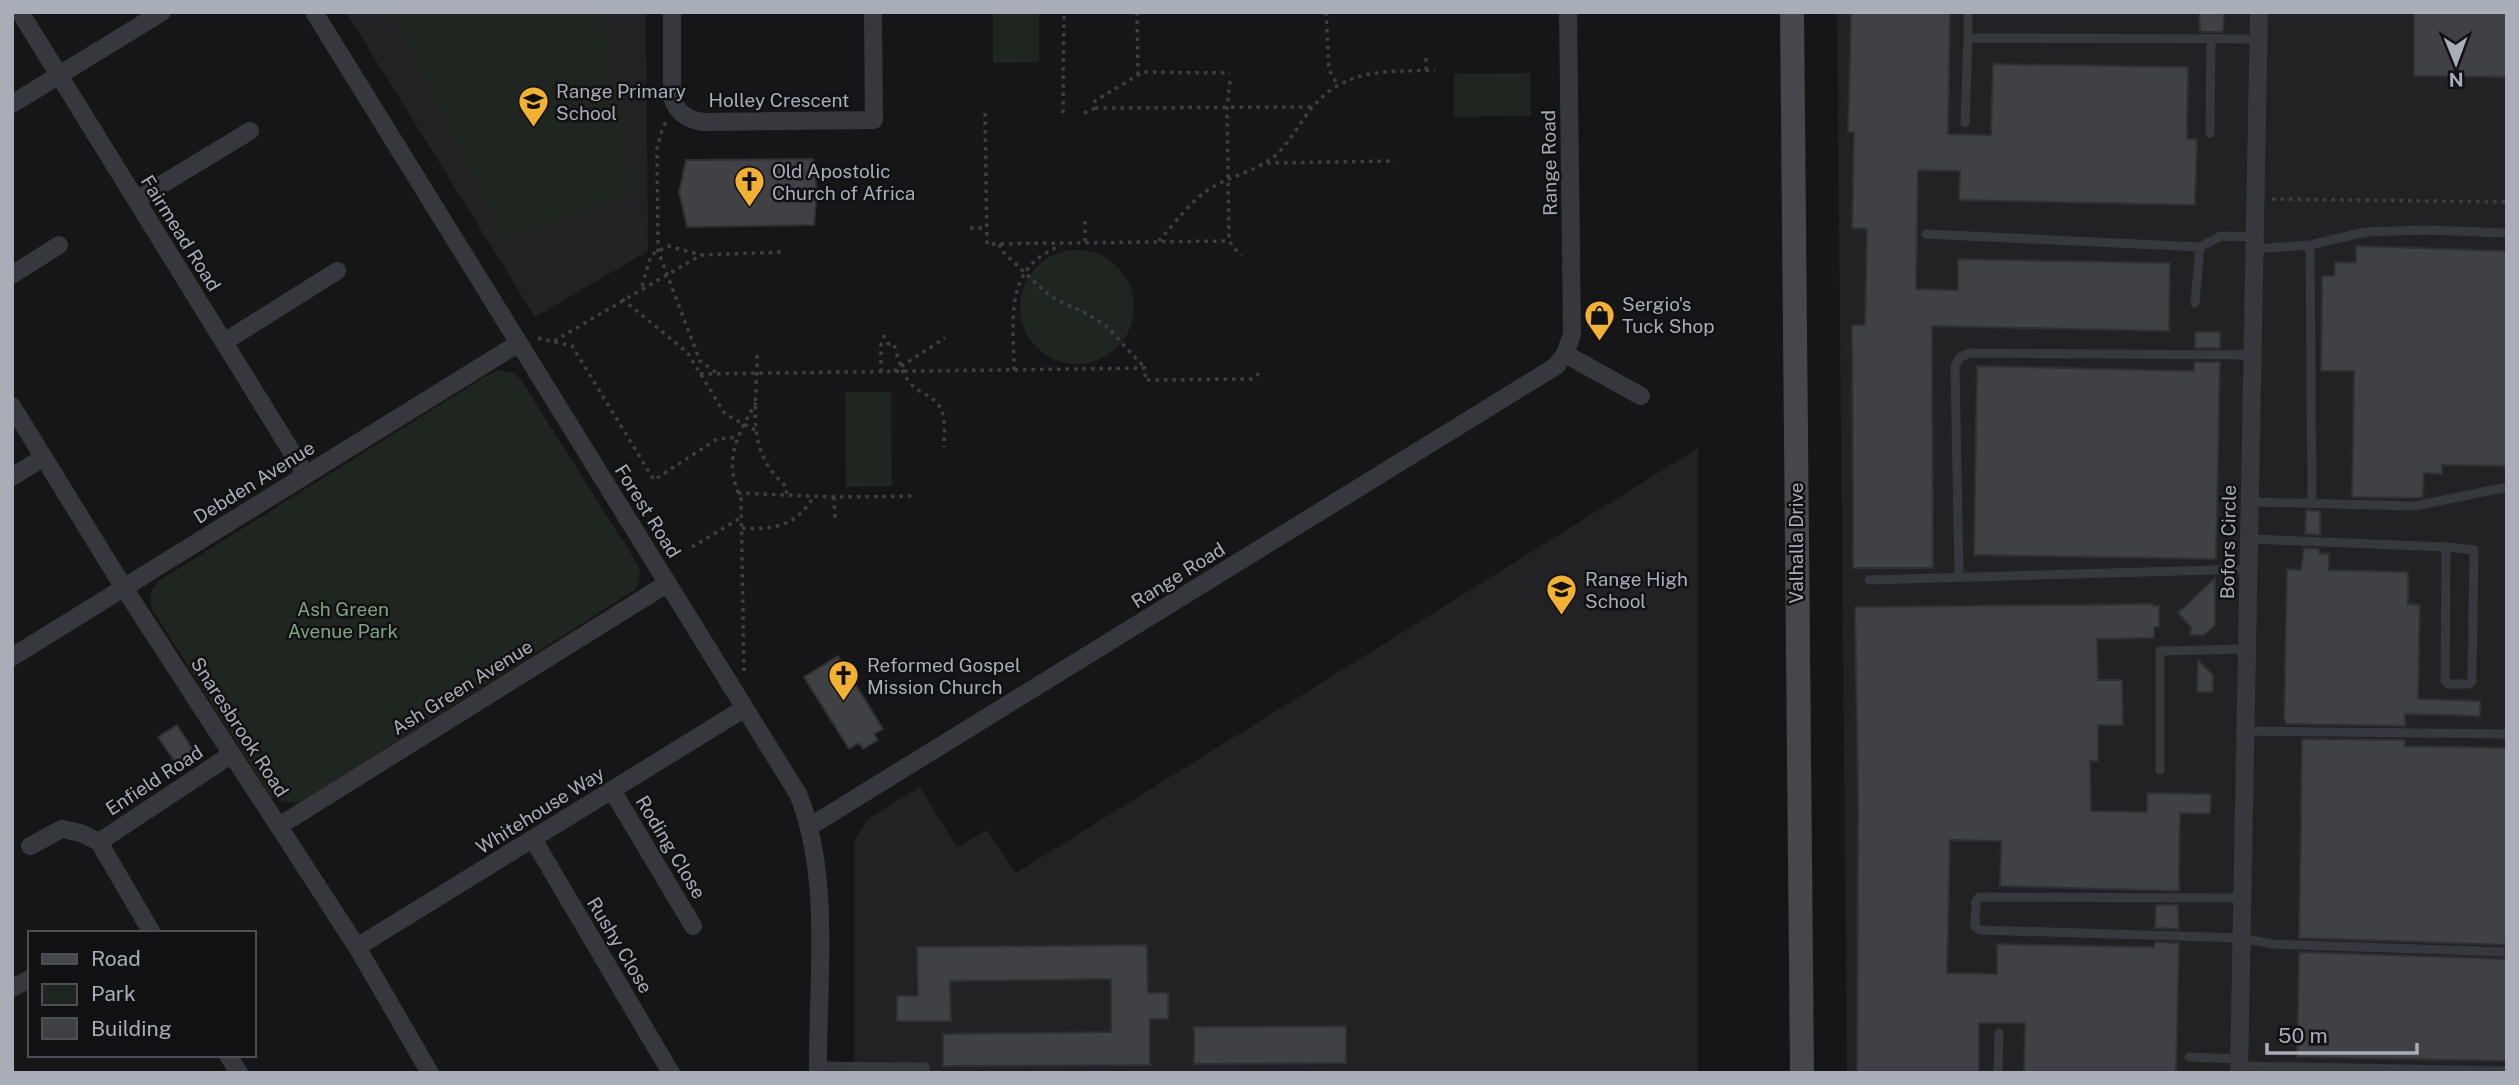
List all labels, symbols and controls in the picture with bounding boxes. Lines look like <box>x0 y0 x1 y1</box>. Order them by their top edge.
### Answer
north arrow <box>2421 28 2491 98</box>
text: N <box>2449 69 2464 91</box>
place label: Range Primary School <box>556 80 686 124</box>
school or university icon: Range Primary School <box>516 85 550 129</box>
street label: Holley Crescent <box>709 89 849 111</box>
street label: Range Road <box>1537 110 1561 216</box>
place label: Old Apostolic Church of Africa <box>772 160 915 204</box>
church icon: Old Apostolic Church of Africa <box>732 165 766 209</box>
street label: Fairmead Road <box>137 171 225 295</box>
place label: Sergio's Tuck Shop <box>1622 293 1714 337</box>
shop icon: Sergio's Tuck Shop <box>1582 298 1616 342</box>
street label: Debden Avenue <box>190 436 318 528</box>
street label: Forest Road <box>611 460 685 562</box>
street label: Valhalla Drive <box>1785 482 1807 604</box>
street label: Bofors Circle <box>2216 485 2240 599</box>
street label: Range Road <box>1127 538 1229 612</box>
place label: Range High School <box>1585 568 1688 612</box>
school or university icon: Range High School <box>1545 573 1579 617</box>
park label: Ash Green Avenue Park <box>288 598 398 642</box>
street label: Ash Green Avenue <box>387 635 537 739</box>
street label: Snaresbrook Road <box>187 653 293 801</box>
place label: Reformed Gospel Mission Church <box>867 654 1021 698</box>
church icon: Reformed Gospel Mission Church <box>827 659 861 703</box>
street label: Enfield Road <box>101 740 207 820</box>
street label: Whitehouse Way <box>472 762 608 858</box>
street label: Roding Close <box>632 791 710 903</box>
street label: Rushy Close <box>583 893 657 997</box>
legend <box>28 931 256 1057</box>
text: Road <box>91 946 141 971</box>
text: Park <box>91 981 136 1006</box>
scale bar <box>2267 1012 2418 1056</box>
text: Building <box>91 1016 172 1041</box>
text: 50 m <box>2278 1023 2328 1048</box>

